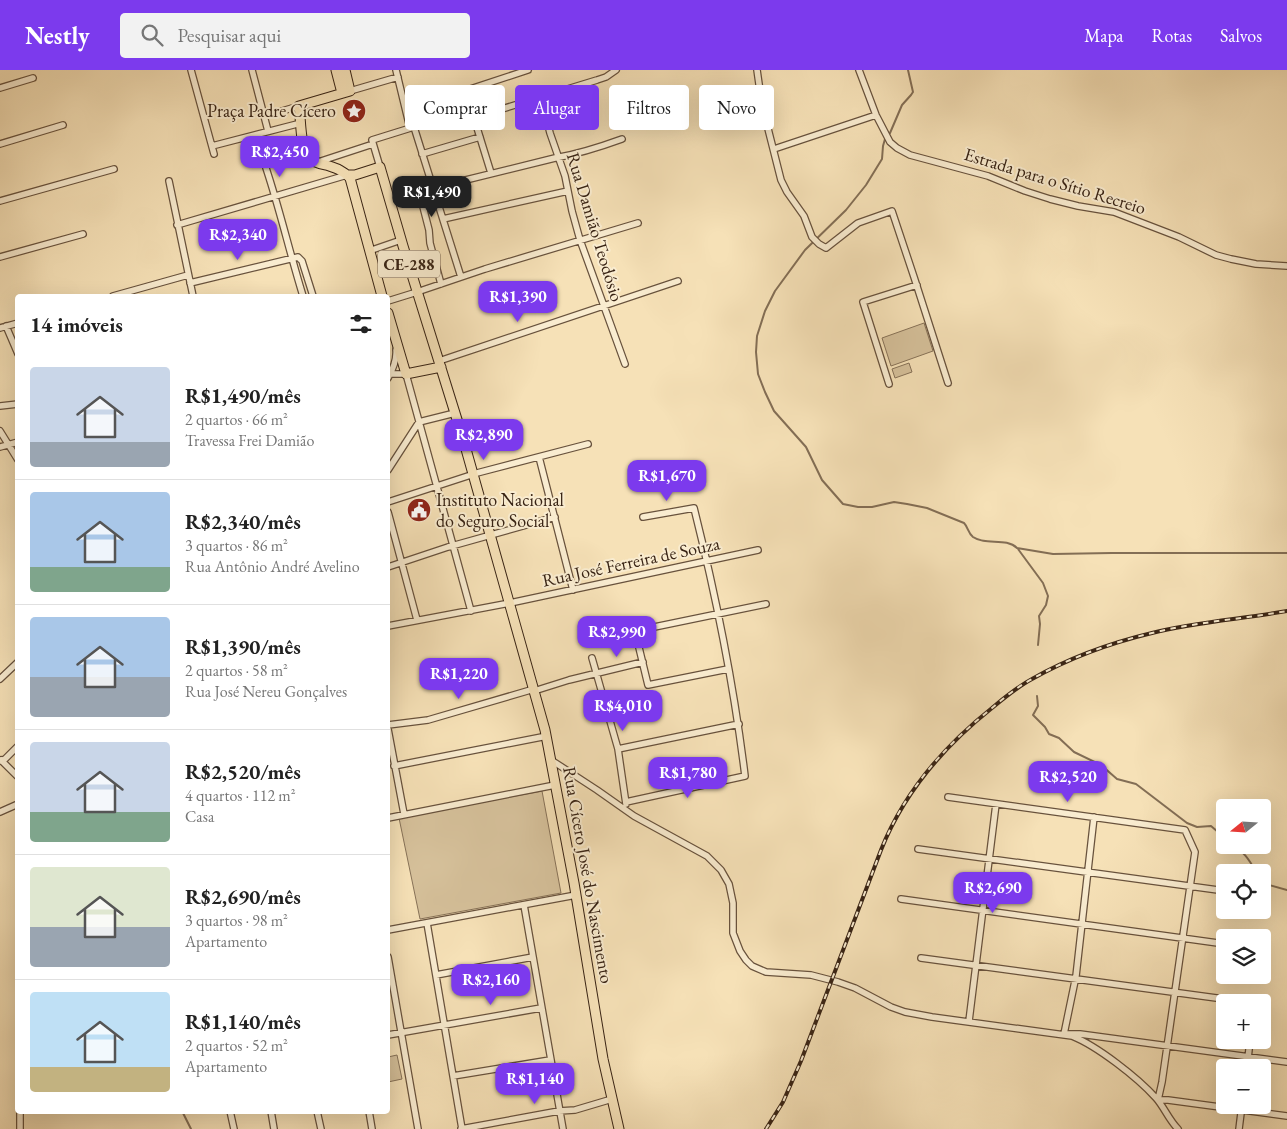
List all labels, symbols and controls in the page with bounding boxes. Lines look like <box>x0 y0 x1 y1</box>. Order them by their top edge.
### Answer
search box <box>120 13 470 58</box>
text: Nestly <box>25 20 90 51</box>
icon: search <box>138 21 166 49</box>
text: Pesquisar aqui <box>178 23 281 48</box>
text: Mapa <box>1084 24 1124 47</box>
text: Rotas <box>1152 24 1192 47</box>
text: Salvos <box>1220 24 1262 47</box>
chip: Comprar <box>405 85 505 130</box>
chip: Alugar <box>515 85 599 130</box>
chip: Filtros <box>609 85 689 130</box>
chip: Novo <box>699 85 774 130</box>
place icon: Praça Padre Cícero <box>341 98 367 124</box>
place label: Praça Padre Cícero <box>207 99 336 122</box>
pin: R$2,450 <box>234 136 326 178</box>
text: R$2,450 <box>251 141 309 162</box>
street label: Estrada para o Sítio Recreio <box>962 142 1149 219</box>
street label: Rua Damião Teodósio <box>562 149 629 304</box>
pin: R$1,490 <box>386 176 478 218</box>
text: R$1,490 <box>403 181 461 202</box>
pin: R$2,340 <box>192 218 284 261</box>
text: R$2,340 <box>209 224 267 245</box>
road number: CE-288 <box>378 250 440 278</box>
pin: R$1,390 <box>472 280 564 323</box>
text: R$1,390 <box>489 286 547 307</box>
icon: filters <box>347 310 375 338</box>
text: 14 imóveis <box>30 311 123 338</box>
text: R$1,490/mês <box>185 382 301 409</box>
icon: home <box>70 387 130 447</box>
text: 2 quartos · 66 m² <box>185 409 288 430</box>
pin: R$2,890 <box>438 418 530 461</box>
text: R$2,890 <box>455 424 513 445</box>
text: Travessa Frei Damião <box>185 430 314 451</box>
pin: R$1,670 <box>621 460 713 502</box>
text: R$1,670 <box>638 465 696 486</box>
place label: Instituto Nacional do Seguro Social <box>436 488 564 532</box>
public building icon: Instituto Nacional do Seguro Social <box>406 497 432 523</box>
text: R$2,340/mês <box>185 508 301 535</box>
icon: home <box>70 512 130 572</box>
street label: Rua José Ferreira de Souza <box>540 531 723 592</box>
text: 3 quartos · 86 m² <box>185 535 288 556</box>
text: Rua Antônio André Avelino <box>185 556 360 577</box>
pin: R$2,990 <box>571 616 663 658</box>
text: R$2,990 <box>588 621 646 642</box>
text: R$1,390/mês <box>185 633 301 660</box>
icon: home <box>70 637 130 697</box>
pin: R$1,220 <box>413 658 505 700</box>
text: 2 quartos · 58 m² <box>185 660 288 681</box>
text: R$1,220 <box>430 663 488 684</box>
text: Rua José Nereu Gonçalves <box>185 681 347 702</box>
pin: R$4,010 <box>577 690 669 732</box>
text: R$4,010 <box>594 695 652 716</box>
pin: R$1,780 <box>642 756 734 799</box>
text: R$2,520/mês <box>185 758 301 785</box>
pin: R$2,520 <box>1022 760 1114 803</box>
icon: home <box>70 762 130 822</box>
text: R$1,780 <box>659 762 717 783</box>
street label: Rua Cícero José do Nascimento <box>558 765 619 985</box>
text: R$2,520 <box>1039 766 1097 787</box>
text: 4 quartos · 112 m² <box>185 785 296 806</box>
north arrow <box>1216 799 1271 854</box>
map controls <box>1216 799 1271 1114</box>
text: Casa <box>185 806 214 827</box>
button: locate <box>1216 864 1271 919</box>
pin: R$2,690 <box>947 872 1039 914</box>
text: R$2,690 <box>964 877 1022 898</box>
text: R$2,690/mês <box>185 883 301 910</box>
icon: home <box>70 887 130 947</box>
text: 3 quartos · 98 m² <box>185 910 288 931</box>
button: layers <box>1216 929 1271 984</box>
text: Apartamento <box>185 931 267 952</box>
pin: R$2,160 <box>445 964 537 1006</box>
text: R$2,160 <box>462 969 520 990</box>
button: + <box>1216 994 1271 1049</box>
text: R$1,140/mês <box>185 1008 301 1035</box>
icon: home <box>70 1012 130 1072</box>
text: 2 quartos · 52 m² <box>185 1035 288 1056</box>
text: Apartamento <box>185 1056 267 1077</box>
button: − <box>1216 1059 1271 1114</box>
pin: R$1,140 <box>489 1062 581 1105</box>
text: R$1,140 <box>506 1068 564 1089</box>

